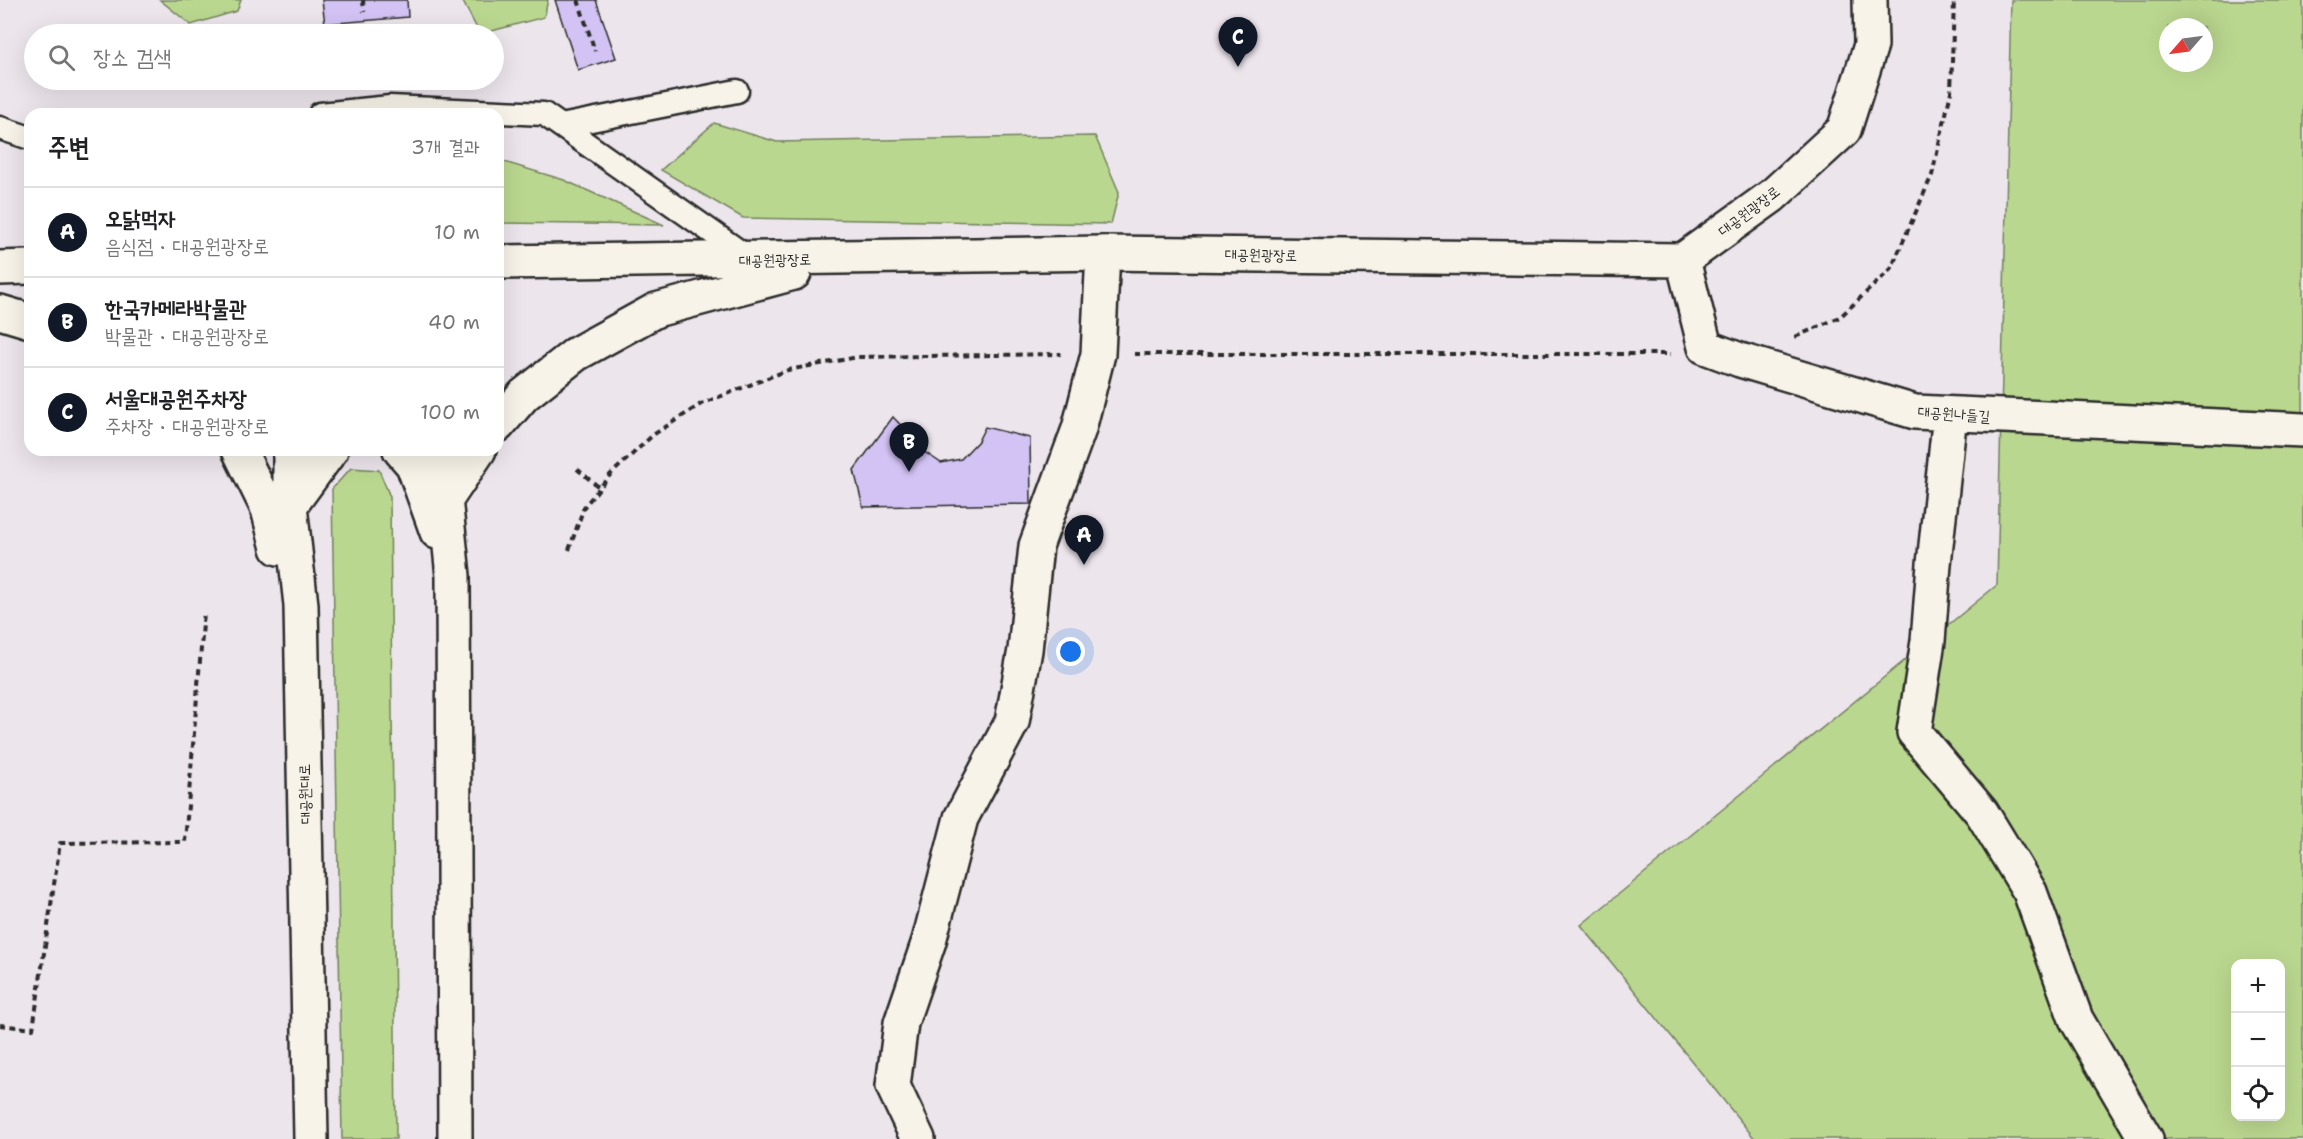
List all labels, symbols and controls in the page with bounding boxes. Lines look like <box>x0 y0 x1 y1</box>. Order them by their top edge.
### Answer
pin: C <box>1218 17 1258 67</box>
north arrow <box>2159 18 2213 72</box>
search box <box>24 24 504 90</box>
icon: search <box>45 41 78 74</box>
text: 장소 검색 <box>93 43 171 72</box>
text: 주변 <box>48 129 90 164</box>
text: 3개 결과 <box>411 134 480 160</box>
street label: 대공원광장로 <box>1714 181 1784 241</box>
text: 오닭먹자 <box>105 204 176 233</box>
text: A <box>60 219 75 245</box>
text: 10 m <box>434 219 480 245</box>
text: 음식점 · 대공원광장로 <box>105 233 269 259</box>
street label: 대공원광장로 <box>1225 244 1297 266</box>
street label: 대공원광장로 <box>739 249 811 271</box>
text: 한국카메라박물관 <box>105 294 247 323</box>
text: B <box>61 309 74 335</box>
text: 40 m <box>428 309 480 335</box>
text: 박물관 · 대공원광장로 <box>105 323 269 349</box>
text: 서울대공원주차장 <box>105 384 247 413</box>
text: C <box>61 399 74 425</box>
text: 100 m <box>420 399 480 425</box>
street label: 대공원나들길 <box>1917 401 1991 427</box>
text: 주차장 · 대공원광장로 <box>105 413 269 439</box>
pin: B <box>890 422 928 472</box>
pin: A <box>1064 516 1104 565</box>
your location <box>1056 637 1085 666</box>
street label: 대공원대로 <box>294 764 316 824</box>
map controls <box>2231 959 2285 1121</box>
button: + <box>2231 959 2285 1013</box>
button: − <box>2231 1013 2285 1067</box>
button: locate <box>2231 1067 2285 1121</box>

